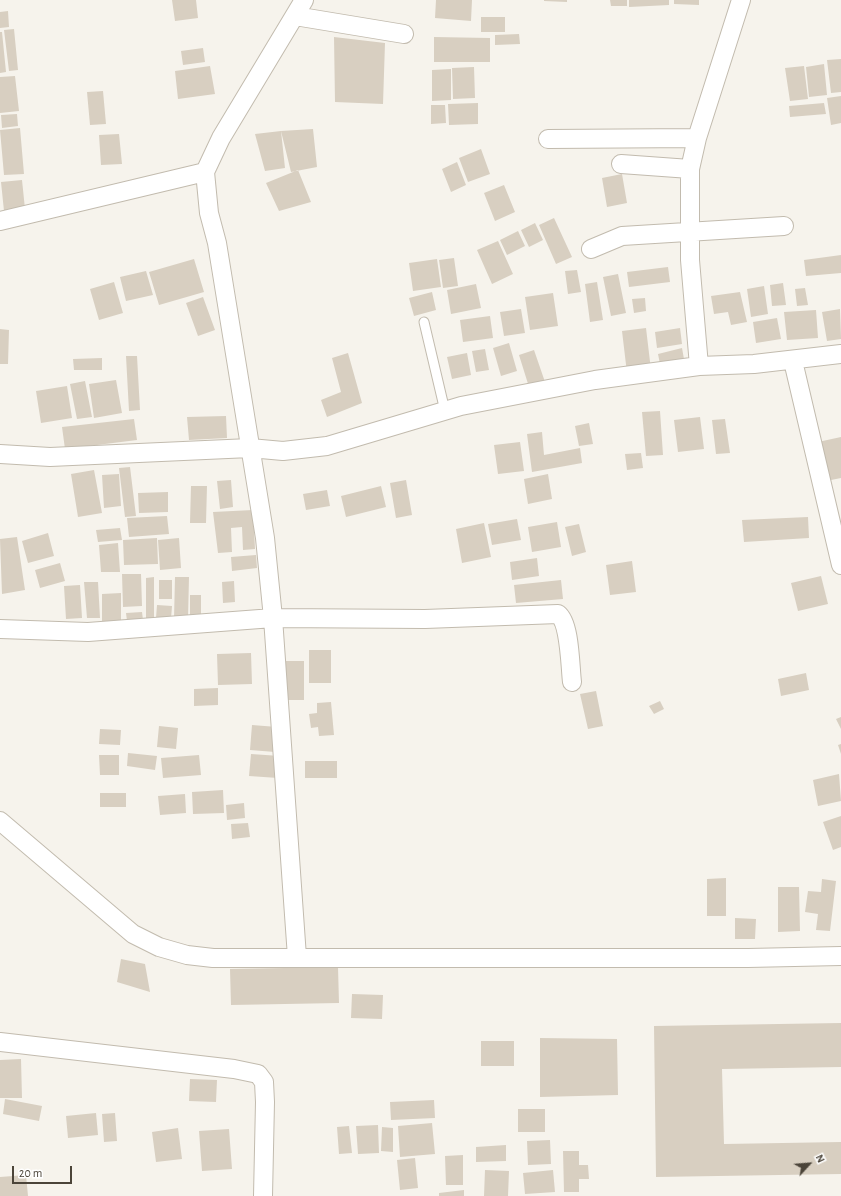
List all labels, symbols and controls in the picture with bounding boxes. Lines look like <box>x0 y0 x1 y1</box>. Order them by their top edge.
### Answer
north arrow <box>789 1144 829 1184</box>
text: N <box>814 1153 827 1164</box>
scale bar <box>14 1158 74 1184</box>
text: 20 m <box>19 1167 42 1179</box>

